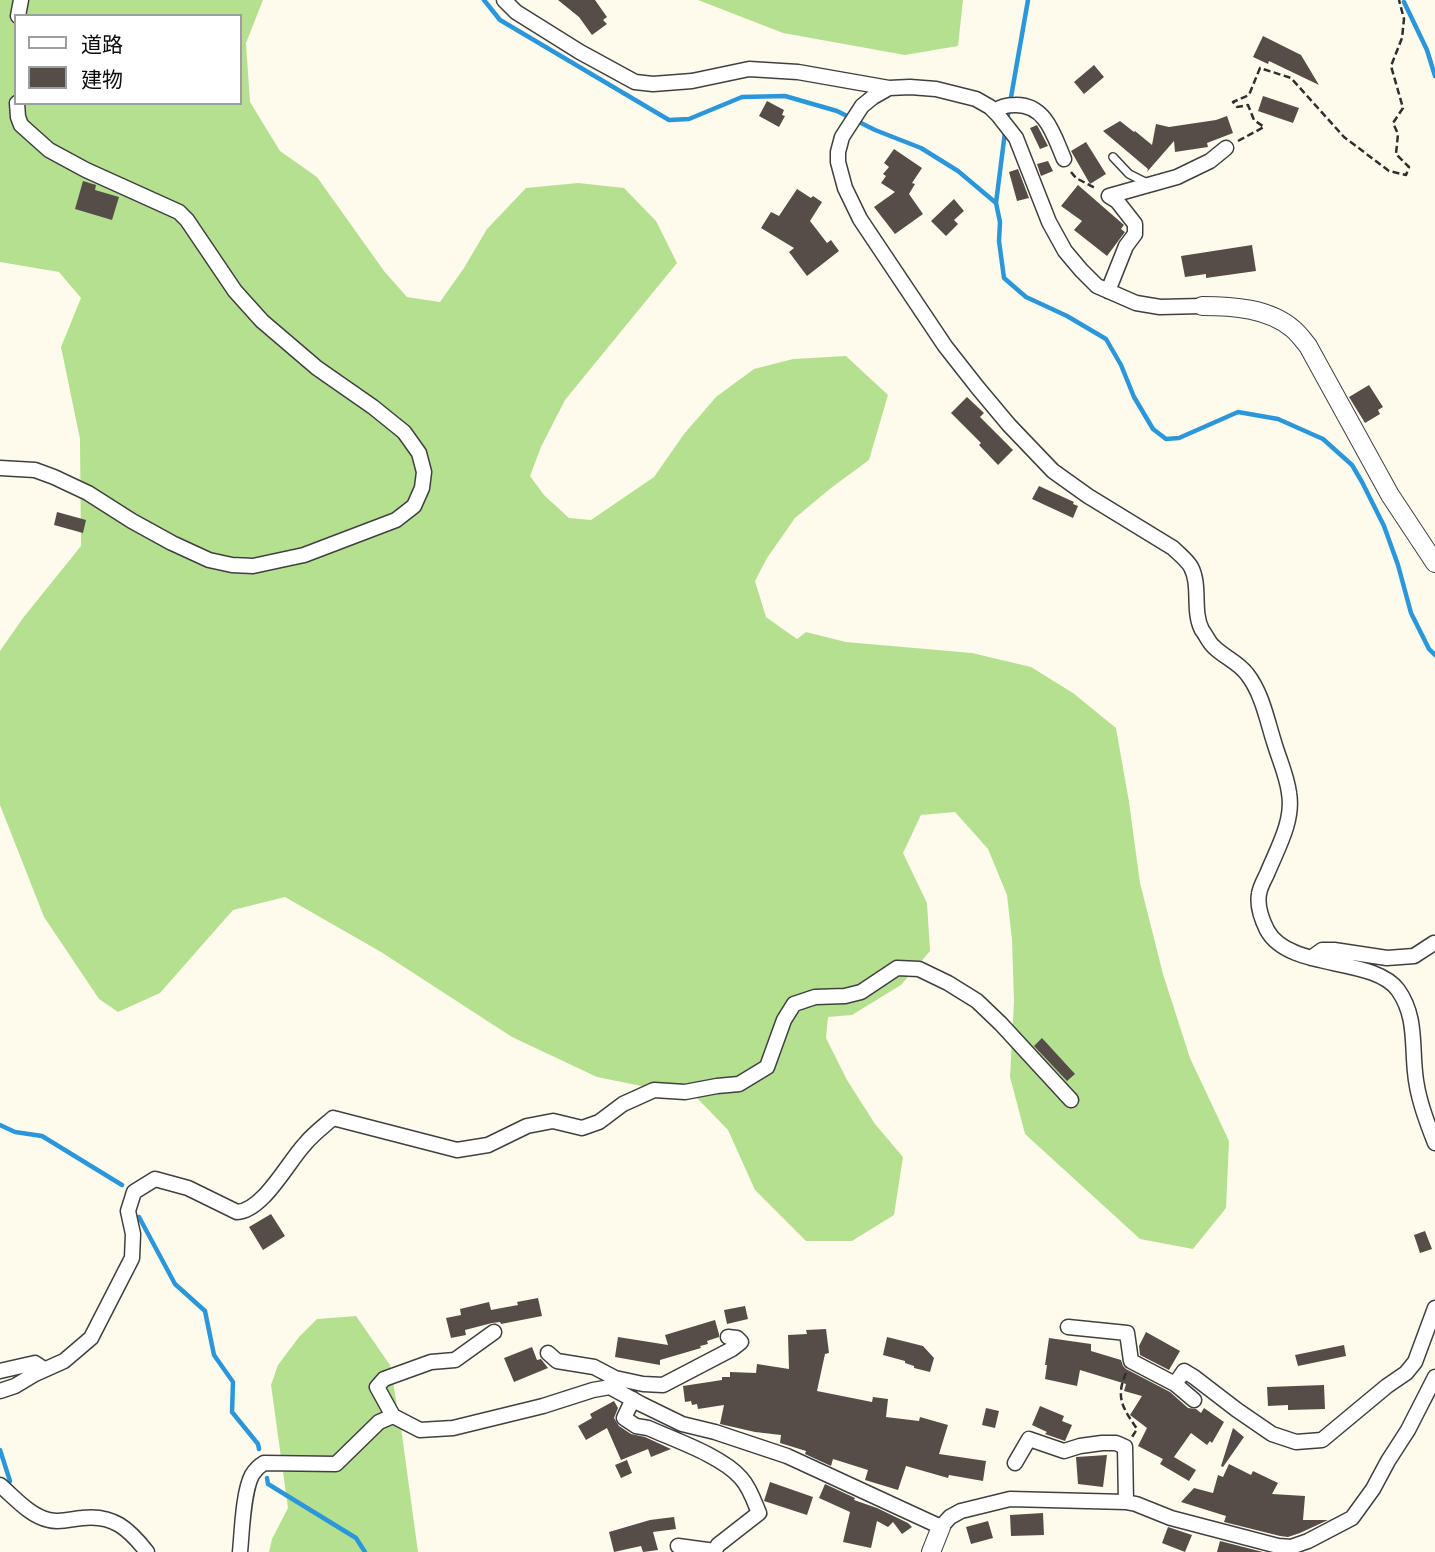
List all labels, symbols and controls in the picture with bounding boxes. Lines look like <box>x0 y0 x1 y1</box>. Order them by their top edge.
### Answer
legend <box>14 14 242 105</box>
text: 道路 <box>81 31 123 58</box>
text: 建物 <box>81 66 123 93</box>

